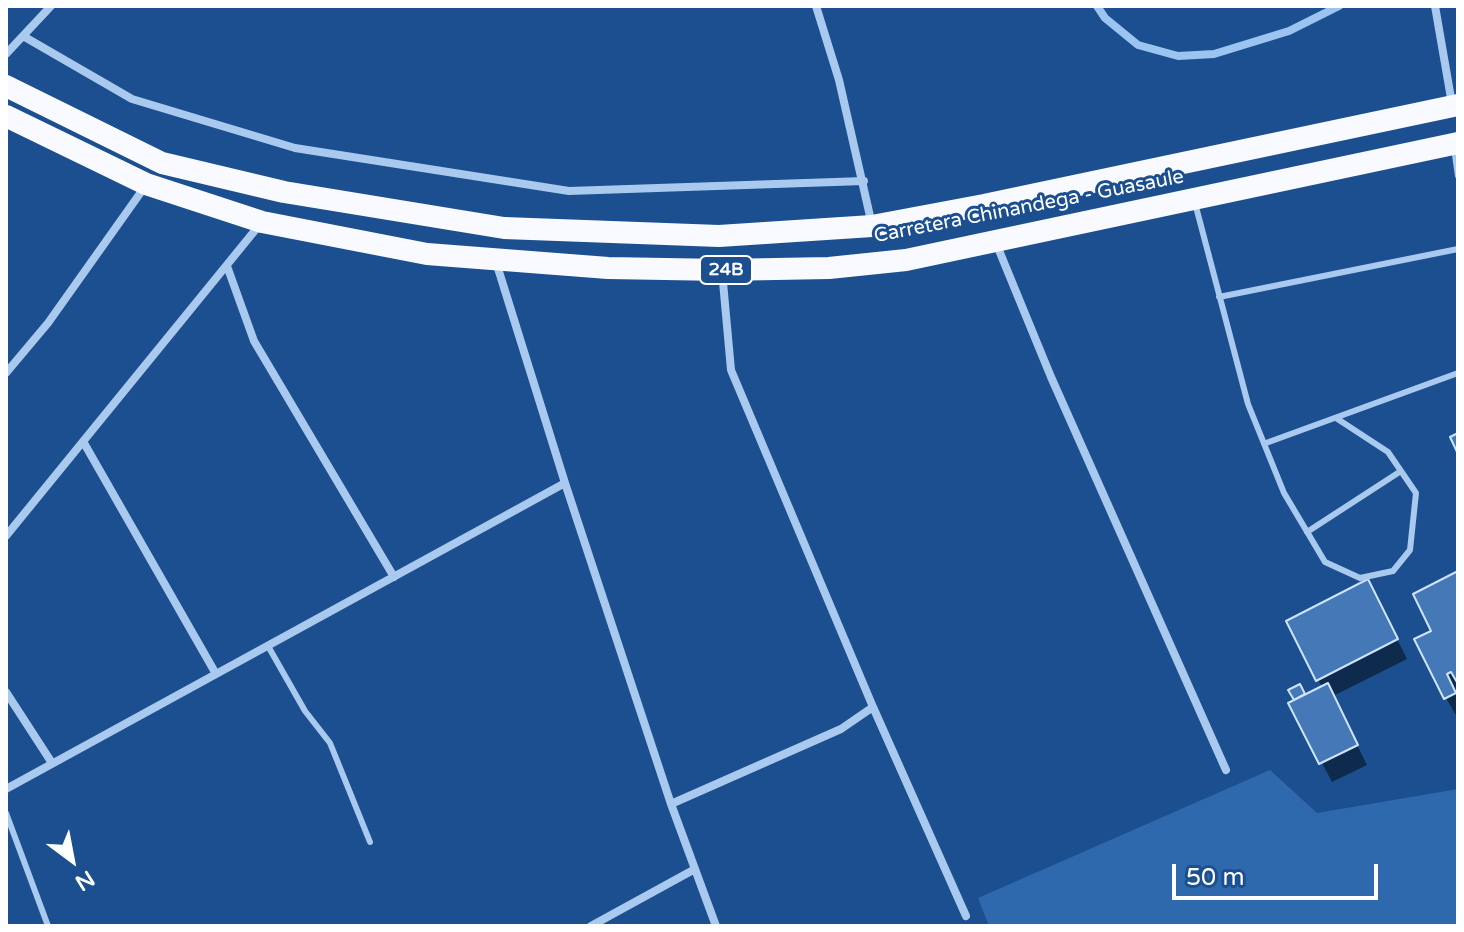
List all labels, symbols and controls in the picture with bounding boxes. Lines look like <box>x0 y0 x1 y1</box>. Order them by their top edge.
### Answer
street label: Carretera Chinandega - Guasaule <box>872 165 1186 249</box>
road number: 24B <box>700 256 752 284</box>
north arrow <box>32 820 112 900</box>
scale bar <box>1176 848 1382 898</box>
text: 50 m <box>1186 863 1244 892</box>
text: N <box>70 865 99 896</box>

